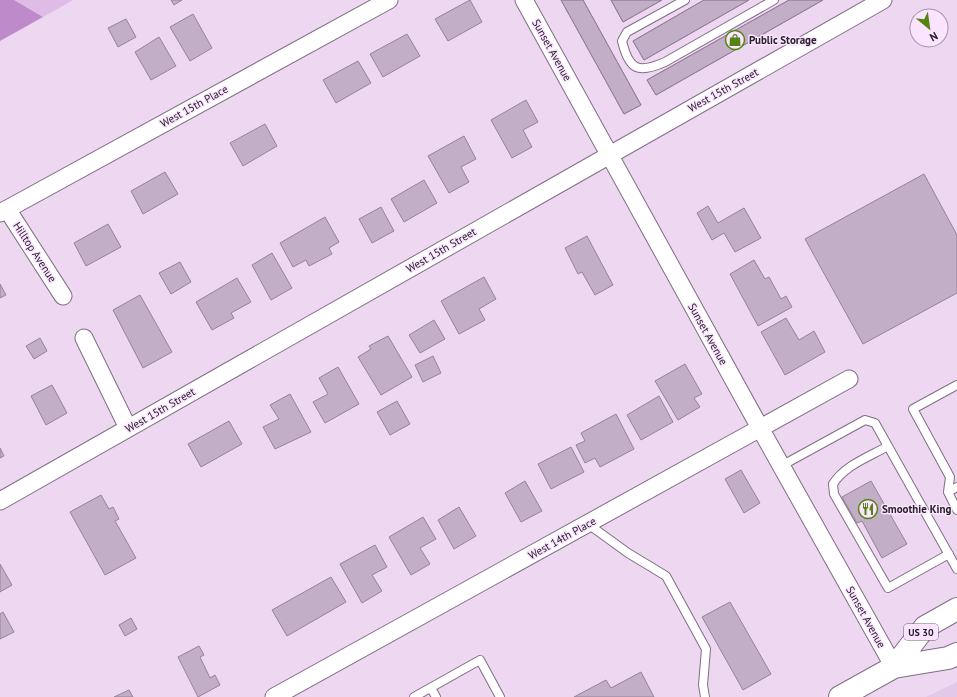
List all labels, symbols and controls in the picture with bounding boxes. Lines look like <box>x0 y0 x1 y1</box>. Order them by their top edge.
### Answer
north arrow <box>909 8 949 48</box>
street label: Sunset Avenue <box>529 17 575 84</box>
shop icon: Public Storage <box>724 29 746 51</box>
text: N <box>927 29 940 45</box>
place label: Public Storage <box>749 33 817 47</box>
street label: West 15th Street <box>685 65 761 115</box>
street label: West 15th Place <box>158 81 231 130</box>
street label: Hilltop Avenue <box>10 219 60 285</box>
street label: West 15th Street <box>404 224 479 276</box>
street label: Sunset Avenue <box>685 301 731 368</box>
street label: West 15th Street <box>123 384 198 436</box>
restaurant icon: Smoothie King <box>857 498 879 520</box>
place label: Smoothie King <box>882 502 951 516</box>
street label: West 14th Place <box>526 513 599 562</box>
street label: Sunset Avenue <box>843 584 889 651</box>
road number: US 30 <box>904 624 938 640</box>

